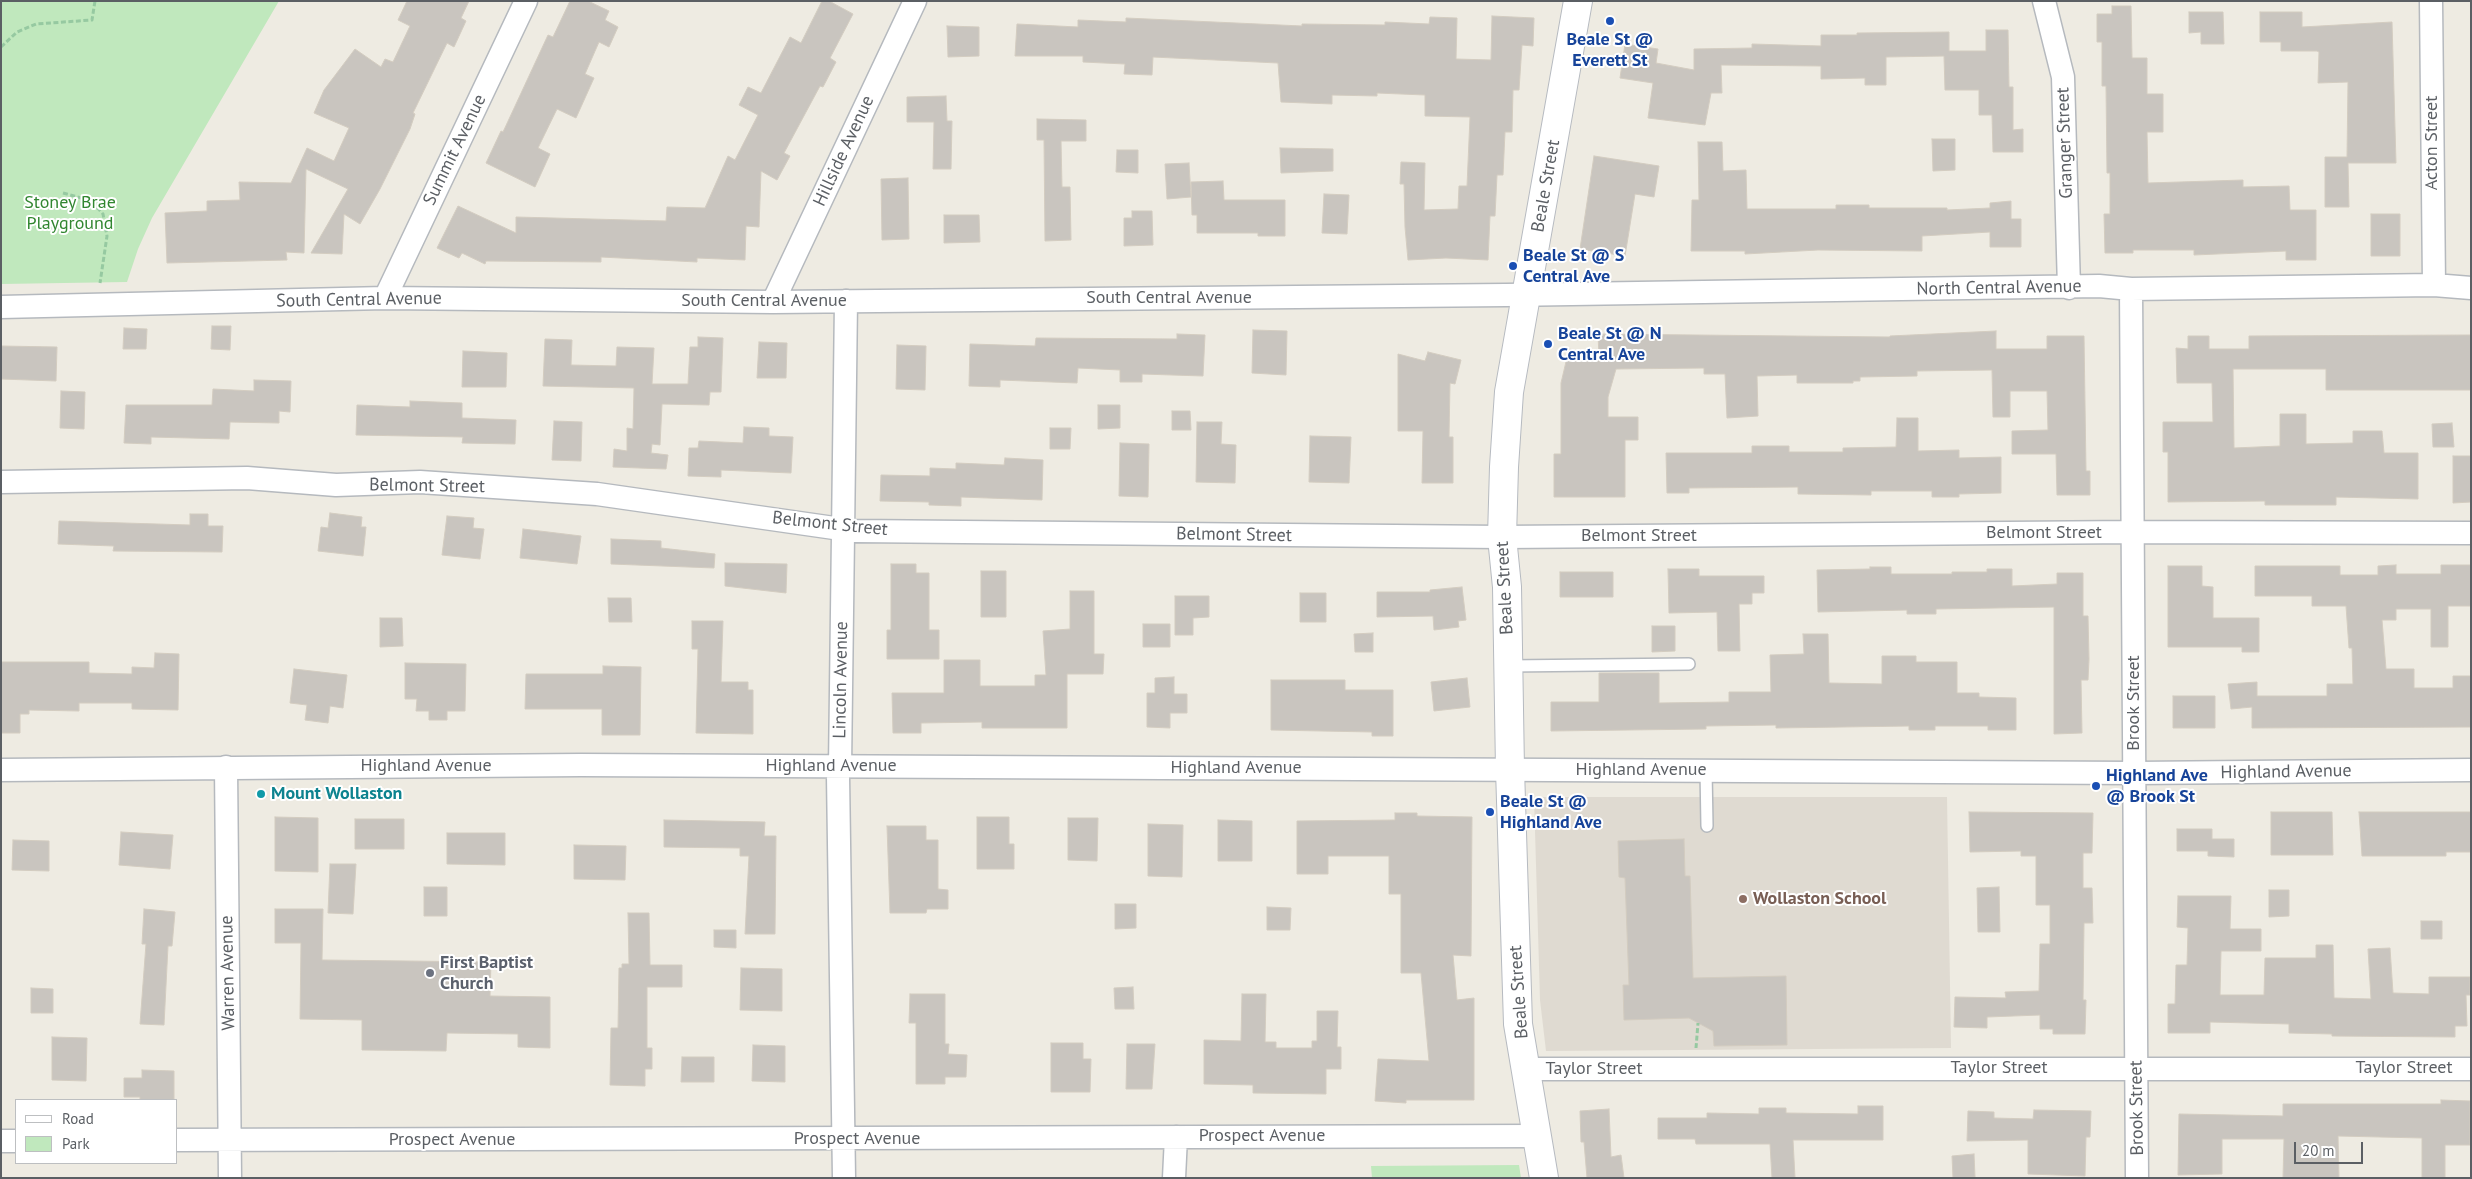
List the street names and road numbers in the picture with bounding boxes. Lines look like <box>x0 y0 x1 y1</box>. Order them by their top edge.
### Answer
street label: Granger Street <box>2052 87 2078 199</box>
street label: Summit Avenue <box>419 91 491 209</box>
street label: Hillside Avenue <box>809 92 879 210</box>
street label: Acton Street <box>2421 96 2443 190</box>
street label: Beale Street <box>1527 138 1565 234</box>
street label: North Central Avenue <box>1916 276 2082 300</box>
street label: South Central Avenue <box>1086 287 1252 309</box>
street label: South Central Avenue <box>276 288 442 312</box>
street label: South Central Avenue <box>681 290 847 312</box>
street label: Belmont Street <box>369 474 485 498</box>
street label: Belmont Street <box>771 507 889 541</box>
street label: Belmont Street <box>1986 522 2102 544</box>
street label: Belmont Street <box>1176 523 1292 547</box>
street label: Belmont Street <box>1581 525 1697 547</box>
street label: Beale Street <box>1492 541 1518 635</box>
street label: Lincoln Avenue <box>829 621 853 739</box>
street label: Brook Street <box>2123 655 2145 751</box>
street label: Highland Avenue <box>360 755 492 777</box>
street label: Highland Avenue <box>765 755 897 777</box>
street label: Highland Avenue <box>1170 757 1302 779</box>
street label: Highland Avenue <box>1575 759 1707 781</box>
street label: Highland Avenue <box>2220 760 2352 784</box>
street label: Warren Avenue <box>216 915 240 1031</box>
street label: Beale Street <box>1505 944 1533 1040</box>
street label: Taylor Street <box>1950 1057 2048 1079</box>
street label: Taylor Street <box>2355 1057 2453 1079</box>
street label: Taylor Street <box>1545 1058 1643 1080</box>
street label: Brook Street <box>2125 1060 2149 1156</box>
street label: Prospect Avenue <box>1199 1125 1325 1147</box>
street label: Prospect Avenue <box>794 1128 920 1150</box>
street label: Prospect Avenue <box>389 1129 515 1151</box>

